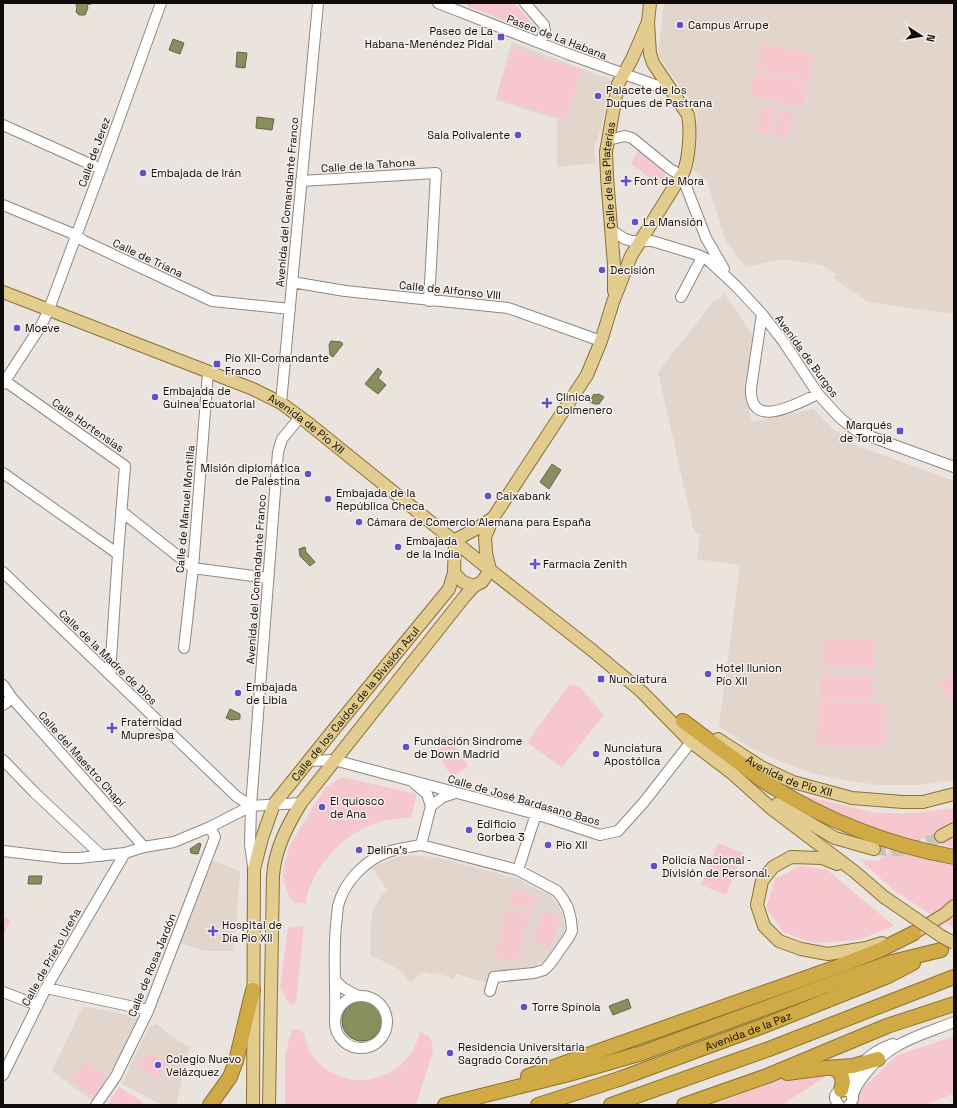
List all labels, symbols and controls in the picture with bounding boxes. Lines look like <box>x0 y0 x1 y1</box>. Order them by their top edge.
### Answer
street label: Paseo de La Habana <box>505 11 610 63</box>
north arrow <box>901 16 941 56</box>
place label: Campus Arrupe <box>688 18 769 32</box>
marker: Campus Arrupe <box>675 20 685 30</box>
place label: Paseo de La Habana-Menéndez Pidal <box>365 24 494 51</box>
marker: Paseo de La Habana-Menéndez Pidal <box>496 32 506 42</box>
text: N <box>923 33 938 43</box>
place label: Palacete de los Duques de Pastrana <box>606 83 713 110</box>
marker: Palacete de los Duques de Pastrana <box>593 91 603 101</box>
street label: Calle de Jerez <box>75 115 113 189</box>
street label: Avenida del Comandante Franco <box>273 116 301 288</box>
street label: Calle de las Platerías <box>599 120 618 230</box>
place label: Sala Polivalente <box>427 128 510 142</box>
marker: Sala Polivalente <box>513 130 523 140</box>
street label: Calle de la Tahona <box>320 155 416 175</box>
place label: Embajada de Irán <box>151 166 241 180</box>
marker: Embajada de Irán <box>138 168 148 178</box>
place label: Font de Mora <box>634 174 705 188</box>
marker: Font de Mora <box>621 176 631 186</box>
place label: La Mansión <box>643 215 703 229</box>
marker: La Mansión <box>630 217 640 227</box>
street label: Calle de Triana <box>111 236 186 281</box>
place label: Decisión <box>610 263 655 277</box>
marker: Decisión <box>597 265 607 275</box>
street label: Calle de Alfonso VIII <box>398 278 502 302</box>
street label: Avenida de Burgos <box>772 312 842 400</box>
place label: Moeve <box>25 321 60 335</box>
marker: Moeve <box>12 323 22 333</box>
place label: Pío XII-Comandante Franco <box>225 351 329 378</box>
marker: Pío XII-Comandante Franco <box>212 359 222 369</box>
place label: Embajada de Guinea Ecuatorial <box>163 384 255 411</box>
place label: Clínica Colmenero <box>556 390 613 417</box>
street label: Avenida de Pío XII <box>266 391 348 457</box>
marker: Embajada de Guinea Ecuatorial <box>150 392 160 402</box>
street label: Calle Hortensias <box>49 395 127 455</box>
marker: Clínica Colmenero <box>541 397 553 409</box>
place label: Marqués de Torroja <box>840 418 893 445</box>
marker: Marqués de Torroja <box>895 426 905 436</box>
street label: Calle de Manuel Montilla <box>172 444 198 573</box>
place label: Misión diplomática de Palestina <box>200 461 301 488</box>
marker: Misión diplomática de Palestina <box>303 469 313 479</box>
place label: Embajada de la República Checa <box>336 486 425 513</box>
place label: Caixabank <box>496 489 551 503</box>
marker: Caixabank <box>483 491 493 501</box>
street label: Avenida del Comandante Franco <box>243 493 269 665</box>
marker: Embajada de la República Checa <box>323 494 333 504</box>
place label: Cámara de Comercio Alemana para España <box>367 515 592 529</box>
marker: Cámara de Comercio Alemana para España <box>354 517 364 527</box>
place label: Embajada de la India <box>406 534 460 561</box>
marker: Embajada de la India <box>393 542 403 552</box>
place label: Farmacia Zenith <box>543 557 627 571</box>
marker: Farmacia Zenith <box>530 559 540 569</box>
street label: Calle de la Madre de Dios <box>56 606 160 708</box>
street label: Calle de los Caídos de la División Azul <box>288 624 422 784</box>
place label: Hotel Ilunion Pío XII <box>716 661 782 688</box>
marker: Hotel Ilunion Pío XII <box>703 669 713 679</box>
place label: Nunciatura <box>609 672 668 686</box>
marker: Nunciatura <box>596 674 606 684</box>
place label: Embajada de Libia <box>246 680 298 707</box>
marker: Embajada de Libia <box>233 688 243 698</box>
street label: Calle del Maestro Chapí <box>35 708 129 810</box>
place label: Fraternidad Muprespa <box>121 715 182 742</box>
marker: Fraternidad Muprespa <box>106 722 118 734</box>
place label: Fundación Síndrome de Down Madrid <box>414 734 522 761</box>
place label: Nunciatura Apostólica <box>604 741 663 768</box>
marker: Fundación Síndrome de Down Madrid <box>401 742 411 752</box>
marker: Nunciatura Apostólica <box>591 749 601 759</box>
street label: Avenida de Pío XII <box>743 752 834 799</box>
street label: Calle de José Bardasano Baos <box>446 771 602 829</box>
place label: El quiosco de Ana <box>330 794 384 821</box>
marker: El quiosco de Ana <box>317 802 327 812</box>
place label: Edificio Gorbea 3 <box>477 817 525 844</box>
marker: Edificio Gorbea 3 <box>464 825 474 835</box>
place label: Pio XII <box>556 838 587 852</box>
marker: Pio XII <box>543 840 553 850</box>
place label: Delina's <box>367 843 408 857</box>
marker: Delina's <box>354 845 364 855</box>
place label: Policía Nacional - División de Personal. <box>662 853 770 880</box>
marker: Policía Nacional - División de Personal. <box>649 861 659 871</box>
street label: Calle de Prieto Ureña <box>18 905 84 1008</box>
street label: Calle de Rosa Jardón <box>125 911 179 1019</box>
place label: Hospital de Día Pio XII <box>222 918 282 945</box>
marker: Hospital de Día Pio XII <box>207 925 219 937</box>
place label: Torre Spínola <box>532 1000 601 1014</box>
marker: Torre Spínola <box>519 1002 529 1012</box>
street label: Avenida de la Paz <box>703 1008 794 1054</box>
place label: Residencia Universitaria Sagrado Corazón <box>458 1040 585 1067</box>
marker: Residencia Universitaria Sagrado Corazón <box>445 1048 455 1058</box>
place label: Colegio Nuevo Velázquez <box>166 1052 241 1079</box>
marker: Colegio Nuevo Velázquez <box>153 1060 163 1070</box>

